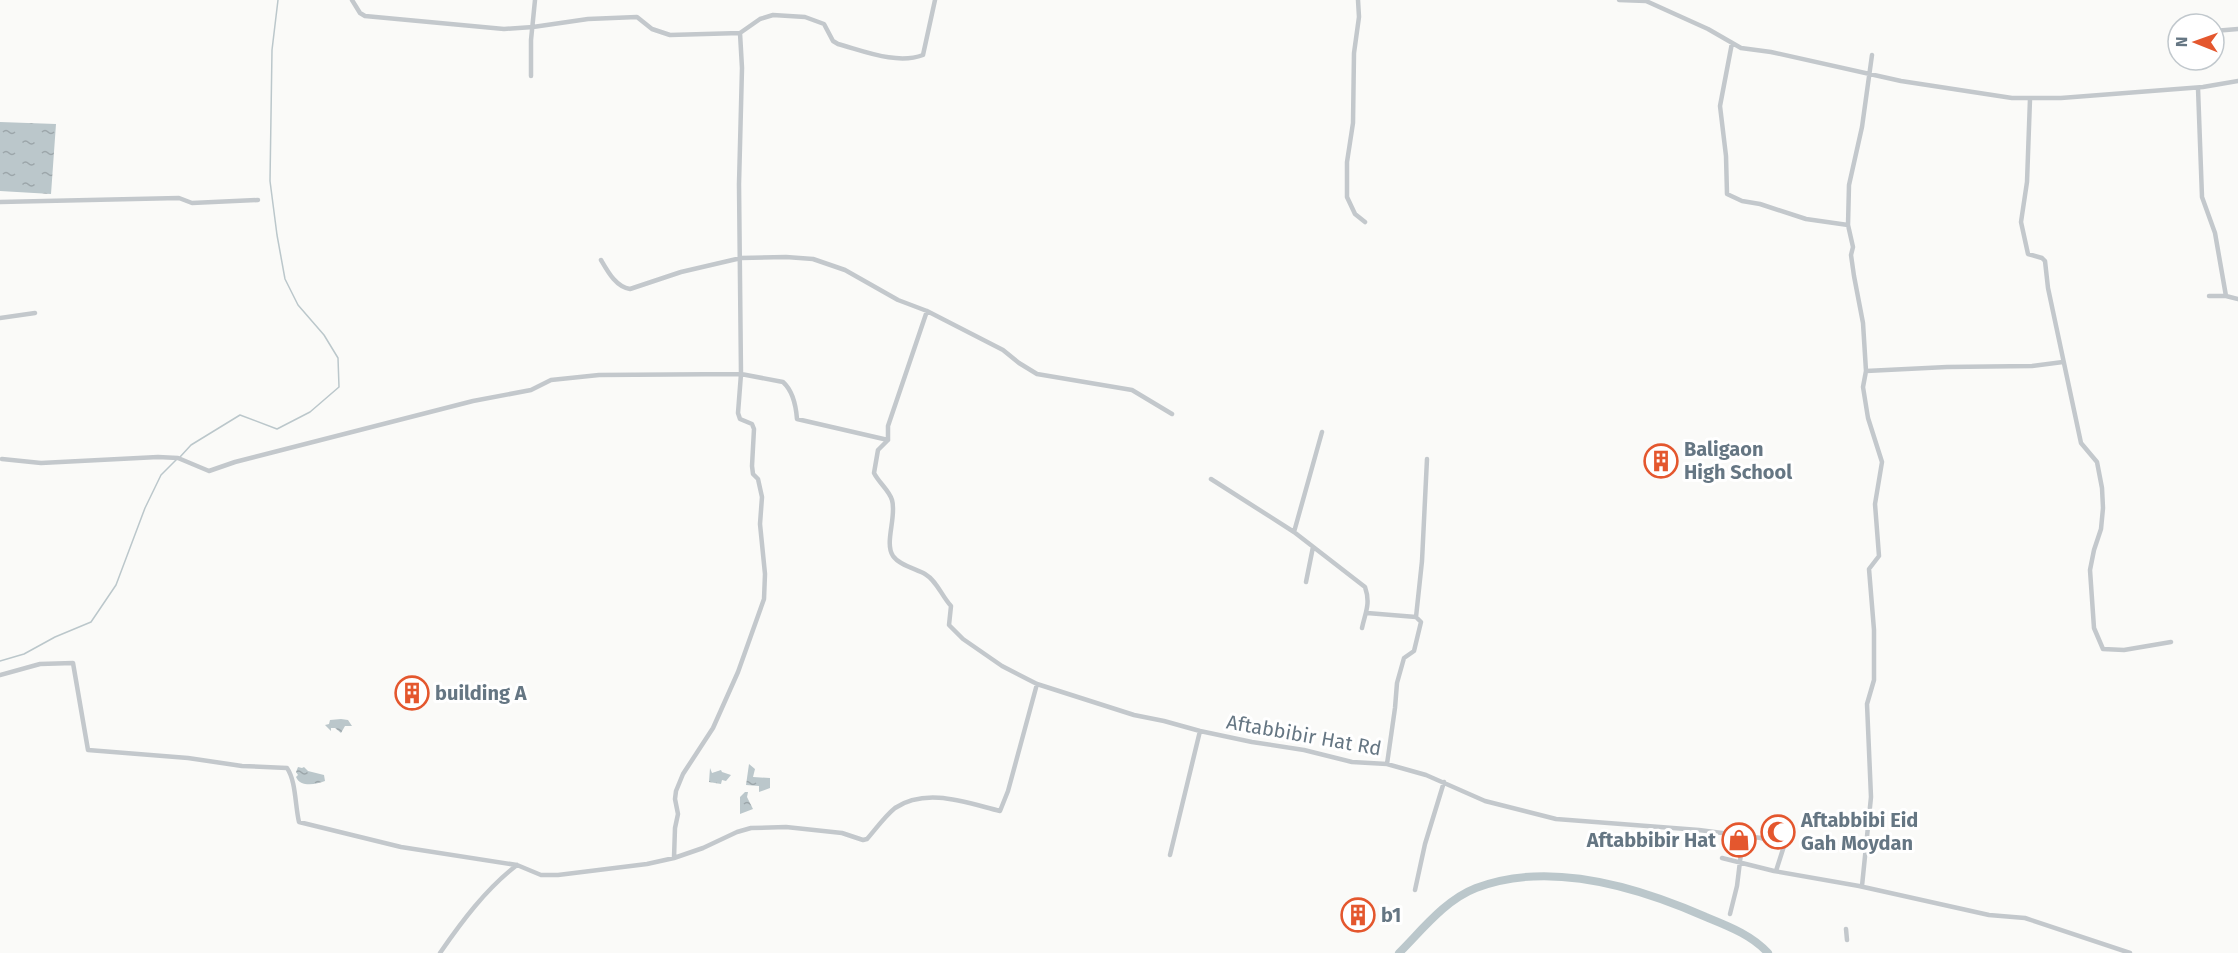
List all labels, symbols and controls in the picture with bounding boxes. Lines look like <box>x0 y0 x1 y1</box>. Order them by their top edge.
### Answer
north arrow <box>2166 12 2226 72</box>
text: N <box>2172 36 2191 47</box>
place label: Baligaon High School <box>1684 437 1792 484</box>
building icon: Baligaon High School <box>1643 443 1679 479</box>
building icon: building A <box>394 675 430 711</box>
place label: building A <box>435 681 528 705</box>
street label: Aftabbibir Hat Rd <box>1225 710 1383 760</box>
place label: Aftabbibi Eid Gah Moydan <box>1800 808 1918 855</box>
mosque icon: Aftabbibi Eid Gah Moydan <box>1760 814 1796 850</box>
shop icon: Aftabbibir Hat <box>1721 822 1757 858</box>
place label: Aftabbibir Hat <box>1586 828 1716 852</box>
building icon: b1 <box>1340 897 1376 933</box>
place label: b1 <box>1381 903 1401 927</box>

